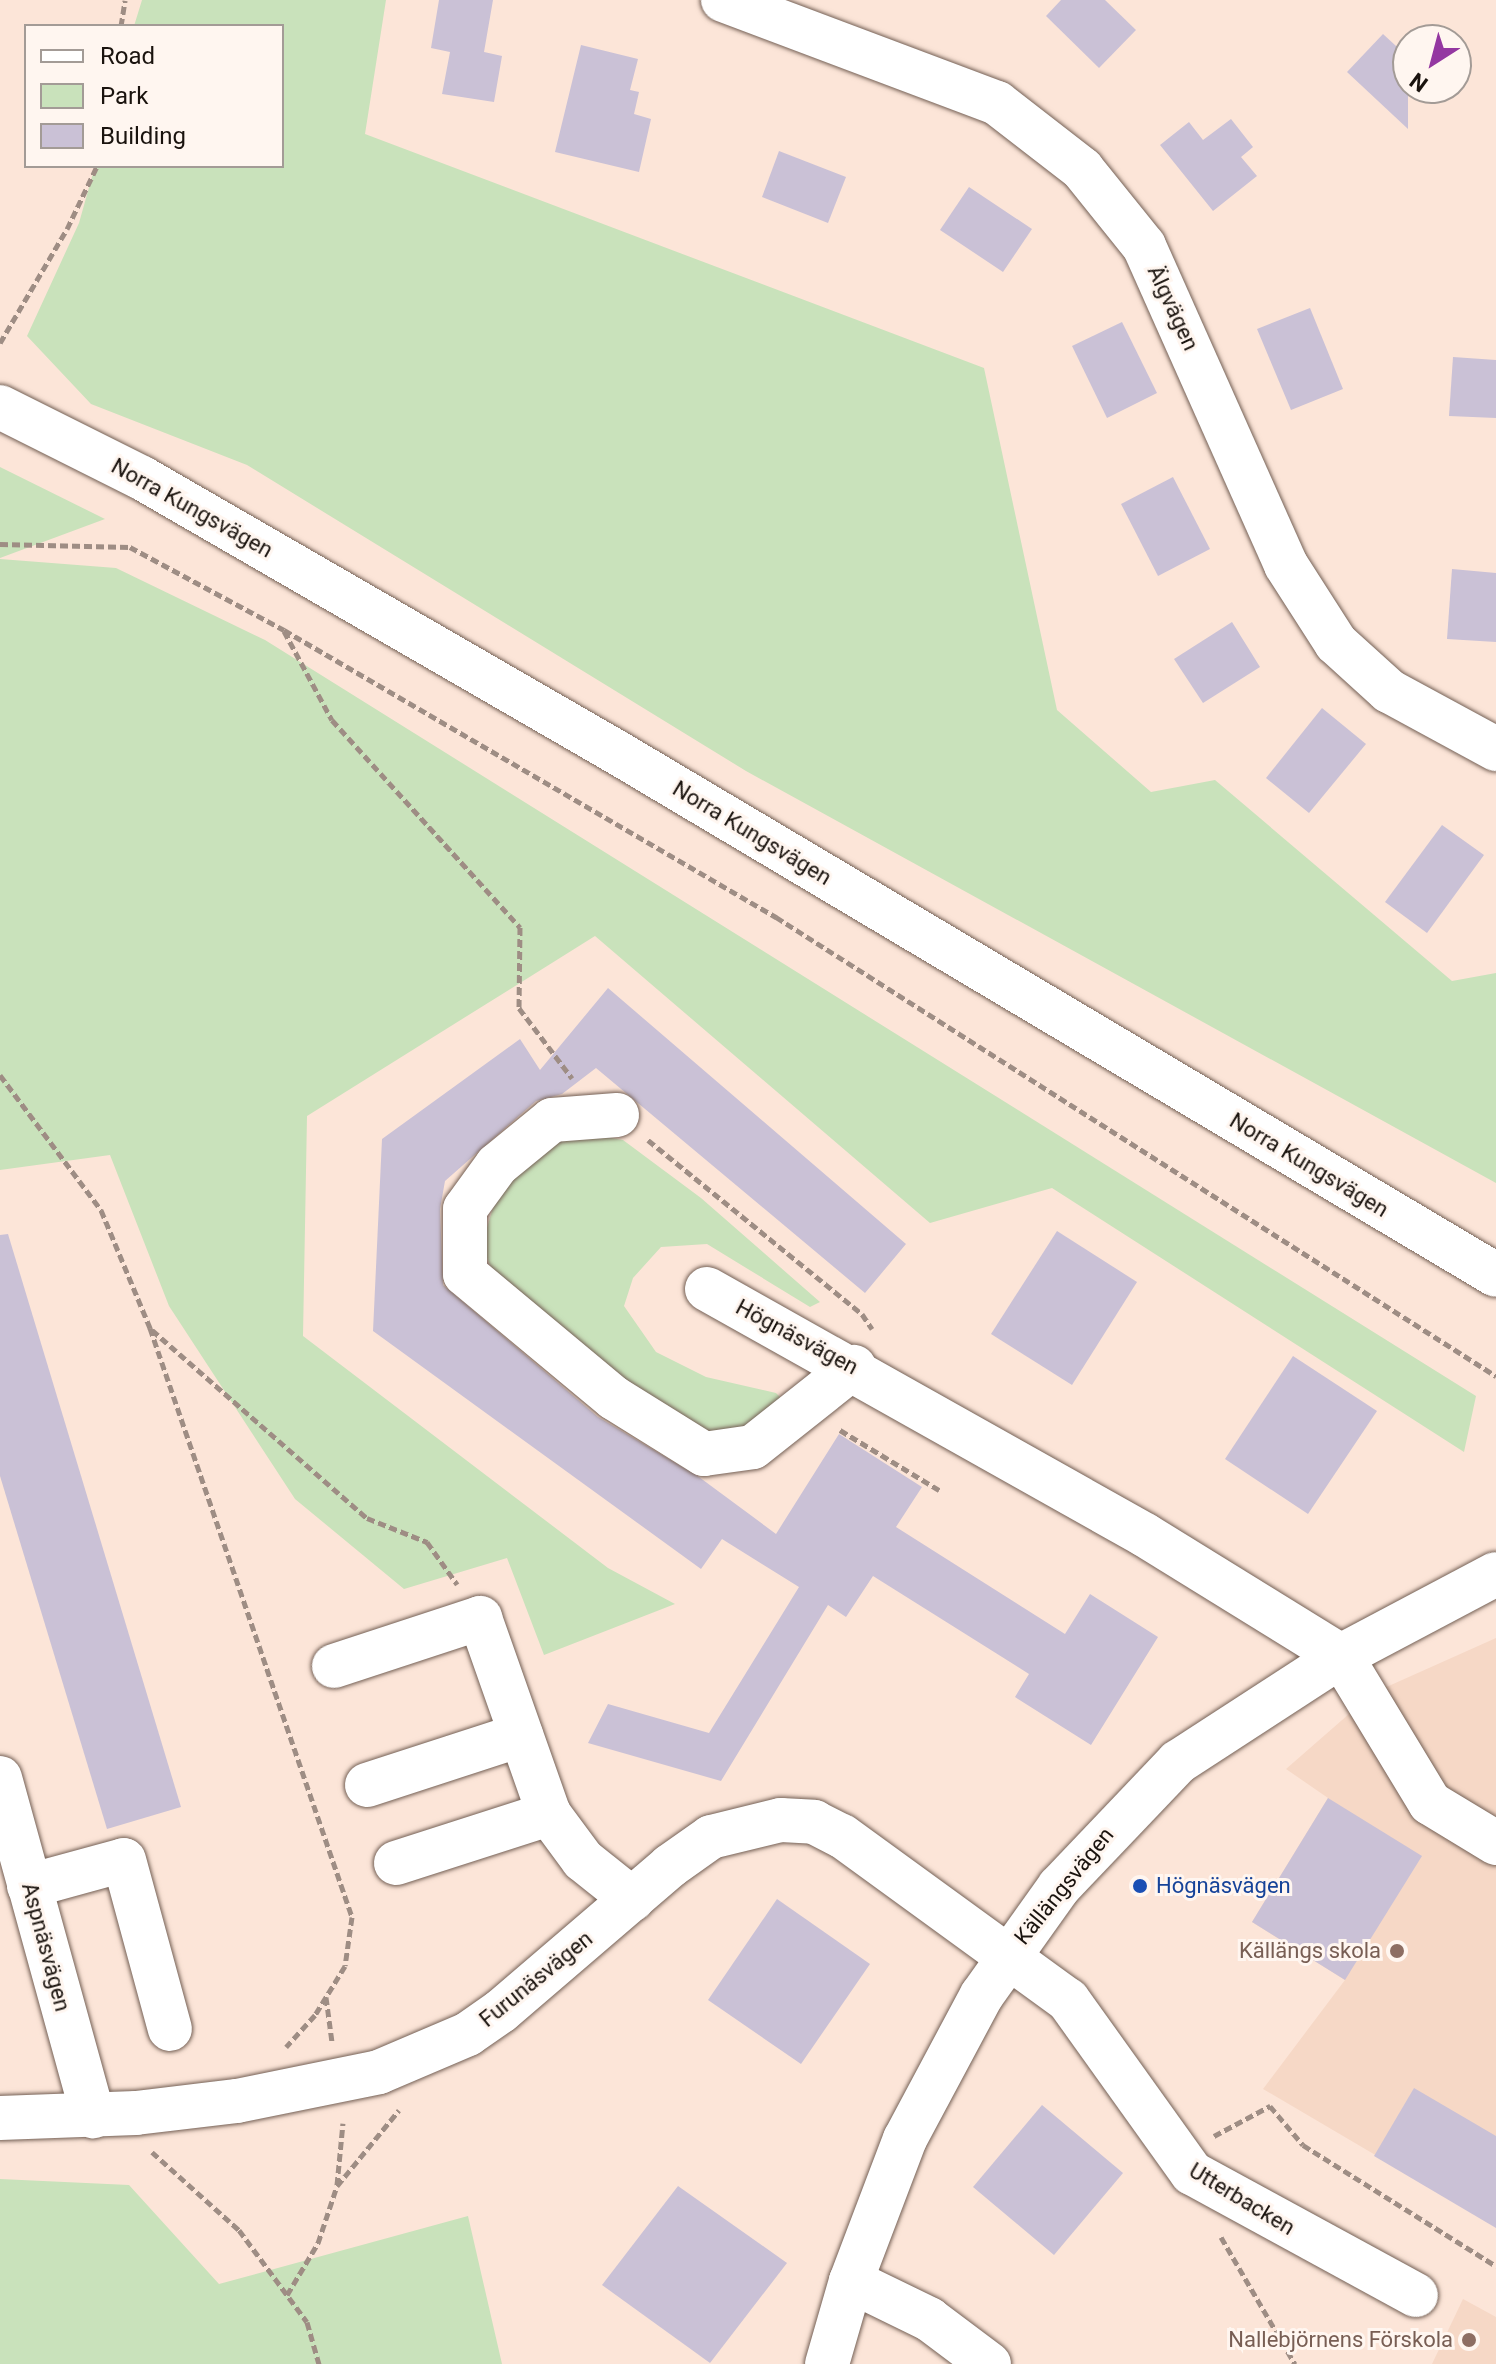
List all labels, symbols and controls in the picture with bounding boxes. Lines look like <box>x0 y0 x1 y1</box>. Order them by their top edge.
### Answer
legend <box>24 24 284 168</box>
north arrow <box>1392 24 1472 104</box>
text: Road <box>100 42 155 70</box>
text: N <box>1405 68 1432 97</box>
text: Park <box>100 82 148 110</box>
text: Building <box>100 122 186 150</box>
street label: Älgvägen <box>1142 261 1204 355</box>
street label: Norra Kungsvägen <box>107 453 277 563</box>
street label: Norra Kungsvägen <box>668 775 836 891</box>
street label: Norra Kungsvägen <box>1225 1107 1393 1223</box>
street label: Högnäsvägen <box>731 1294 863 1380</box>
street label: Källängsvägen <box>1009 1822 1119 1950</box>
place label: Högnäsvägen <box>1156 1873 1291 1899</box>
marker: Högnäsvägen <box>1131 1877 1149 1895</box>
street label: Aspnäsvägen <box>16 1880 76 2014</box>
street label: Furunäsvägen <box>474 1925 598 2033</box>
place label: Källängs skola <box>1239 1938 1381 1964</box>
marker: Källängs skola <box>1388 1942 1406 1960</box>
street label: Utterbacken <box>1184 2157 1300 2241</box>
place label: Nallebjörnens Förskola <box>1228 2327 1453 2353</box>
marker: Nallebjörnens Förskola <box>1460 2331 1478 2349</box>

